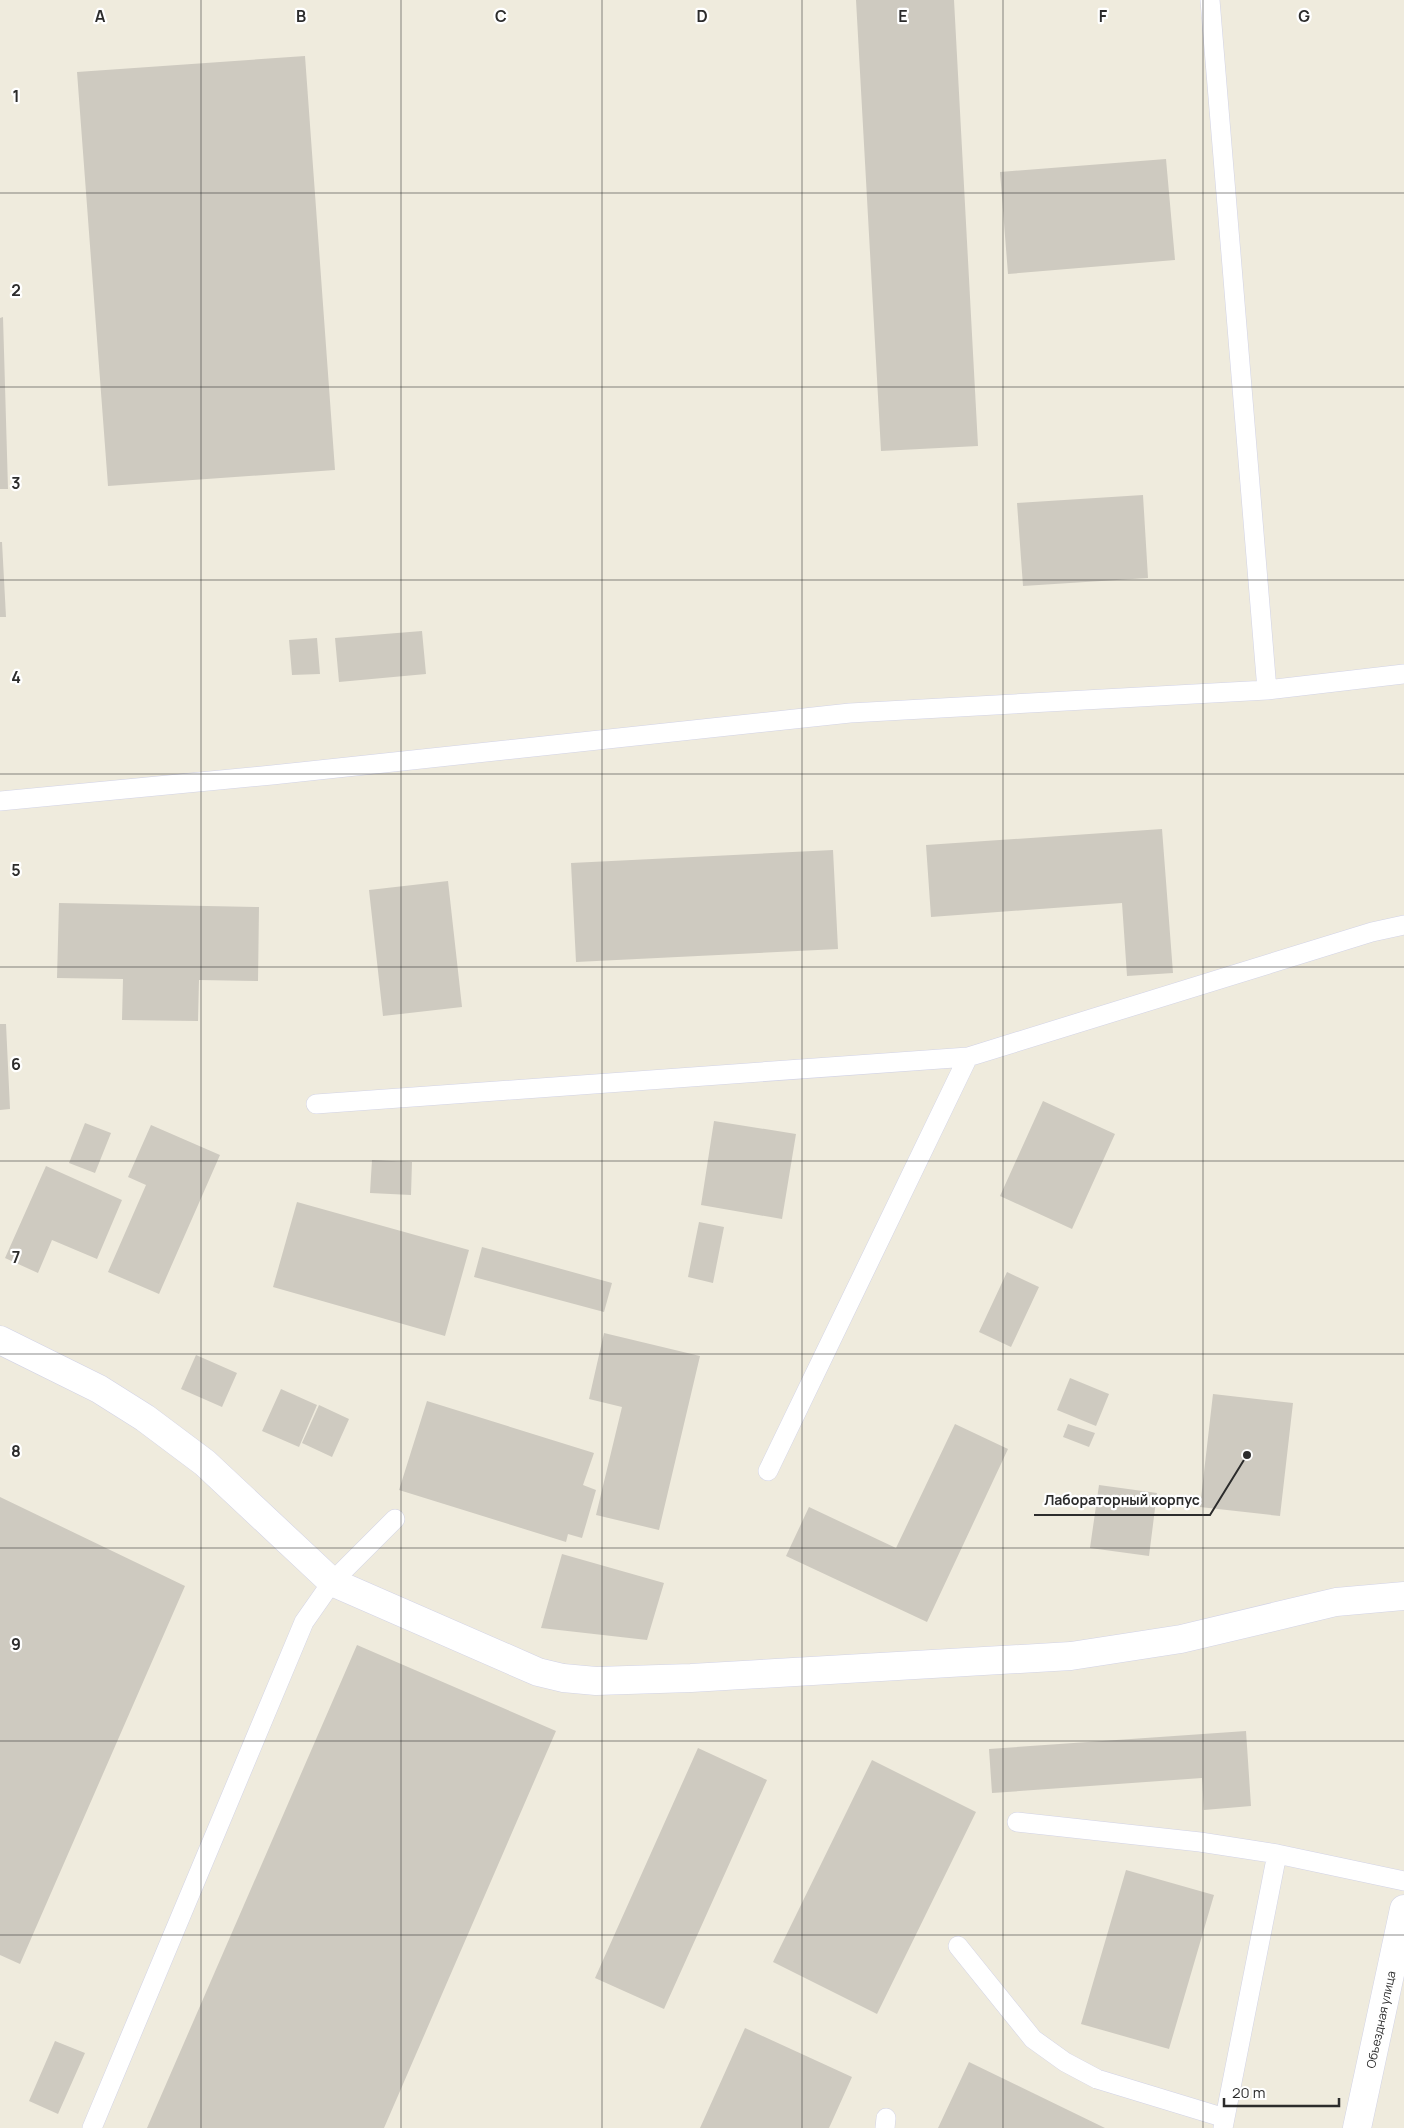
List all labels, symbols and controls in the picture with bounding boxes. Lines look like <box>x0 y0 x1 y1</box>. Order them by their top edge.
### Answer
text: A <box>95 5 106 27</box>
text: B <box>296 5 306 27</box>
text: C <box>495 5 507 27</box>
text: D <box>696 5 708 27</box>
text: E <box>898 5 908 27</box>
text: F <box>1099 5 1108 27</box>
text: G <box>1298 5 1310 27</box>
text: 1 <box>12 85 20 107</box>
text: 2 <box>11 279 21 301</box>
text: 3 <box>11 472 21 494</box>
text: 4 <box>11 666 21 688</box>
text: 5 <box>11 859 21 881</box>
text: 6 <box>11 1053 21 1075</box>
text: 7 <box>12 1246 20 1268</box>
text: 8 <box>11 1440 21 1462</box>
callout: Лабораторный корпус <box>1034 1486 1210 1515</box>
text: Лабораторный корпус <box>1044 1490 1200 1509</box>
text: 9 <box>11 1633 21 1655</box>
street label: Объездная улица <box>1362 1969 1399 2070</box>
scale bar <box>1224 2076 1339 2108</box>
text: 20 m <box>1232 2082 1265 2103</box>

